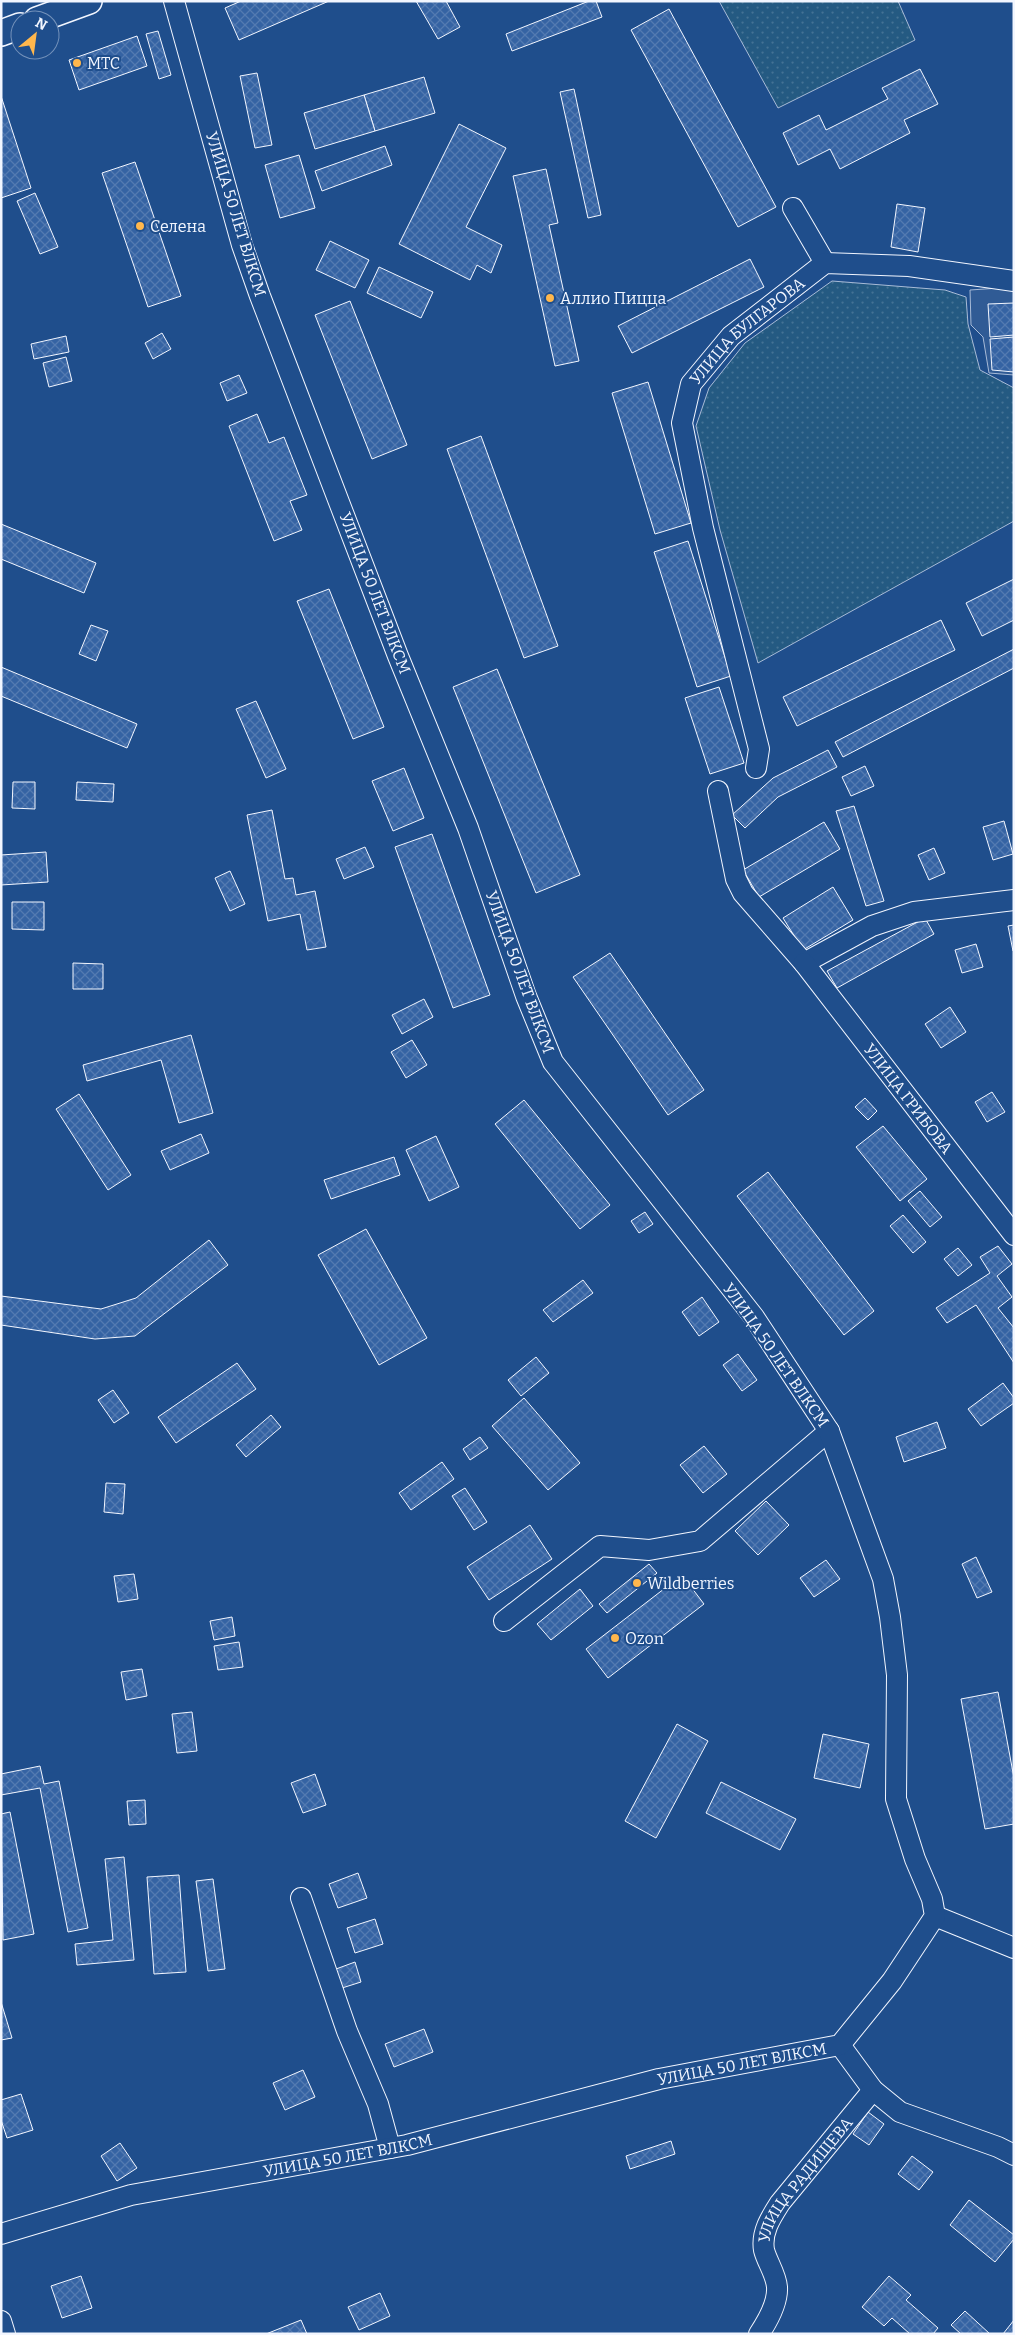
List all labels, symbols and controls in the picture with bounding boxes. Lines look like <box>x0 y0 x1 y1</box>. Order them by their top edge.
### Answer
north arrow <box>10 10 60 60</box>
text: N <box>32 14 50 34</box>
place label: МТС <box>87 54 120 73</box>
marker: МТС <box>71 57 83 69</box>
street label: УЛИЦА 50 ЛЕТ ВЛКСМ <box>202 129 270 299</box>
place label: Селена <box>150 217 206 236</box>
marker: Селена <box>134 220 146 232</box>
street label: УЛИЦА БУЛГАРОВА <box>685 273 809 388</box>
place label: Аллио Пицца <box>560 289 667 308</box>
marker: Аллио Пицца <box>544 292 556 304</box>
street label: УЛИЦА 50 ЛЕТ ВЛКСМ <box>335 510 415 676</box>
street label: УЛИЦА 50 ЛЕТ ВЛКСМ <box>482 888 558 1056</box>
street label: УЛИЦА ГРИБОВА <box>860 1040 957 1158</box>
street label: УЛИЦА 50 ЛЕТ ВЛКСМ <box>719 1279 833 1431</box>
place label: Wildberries <box>647 1574 734 1593</box>
marker: Wildberries <box>631 1577 643 1589</box>
place label: Ozon <box>625 1629 664 1648</box>
marker: Ozon <box>609 1632 621 1644</box>
street label: УЛИЦА 50 ЛЕТ ВЛКСМ <box>656 2038 828 2089</box>
street label: УЛИЦА РАДИЩЕВА <box>754 2113 857 2244</box>
street label: УЛИЦА 50 ЛЕТ ВЛКСМ <box>262 2129 434 2180</box>

